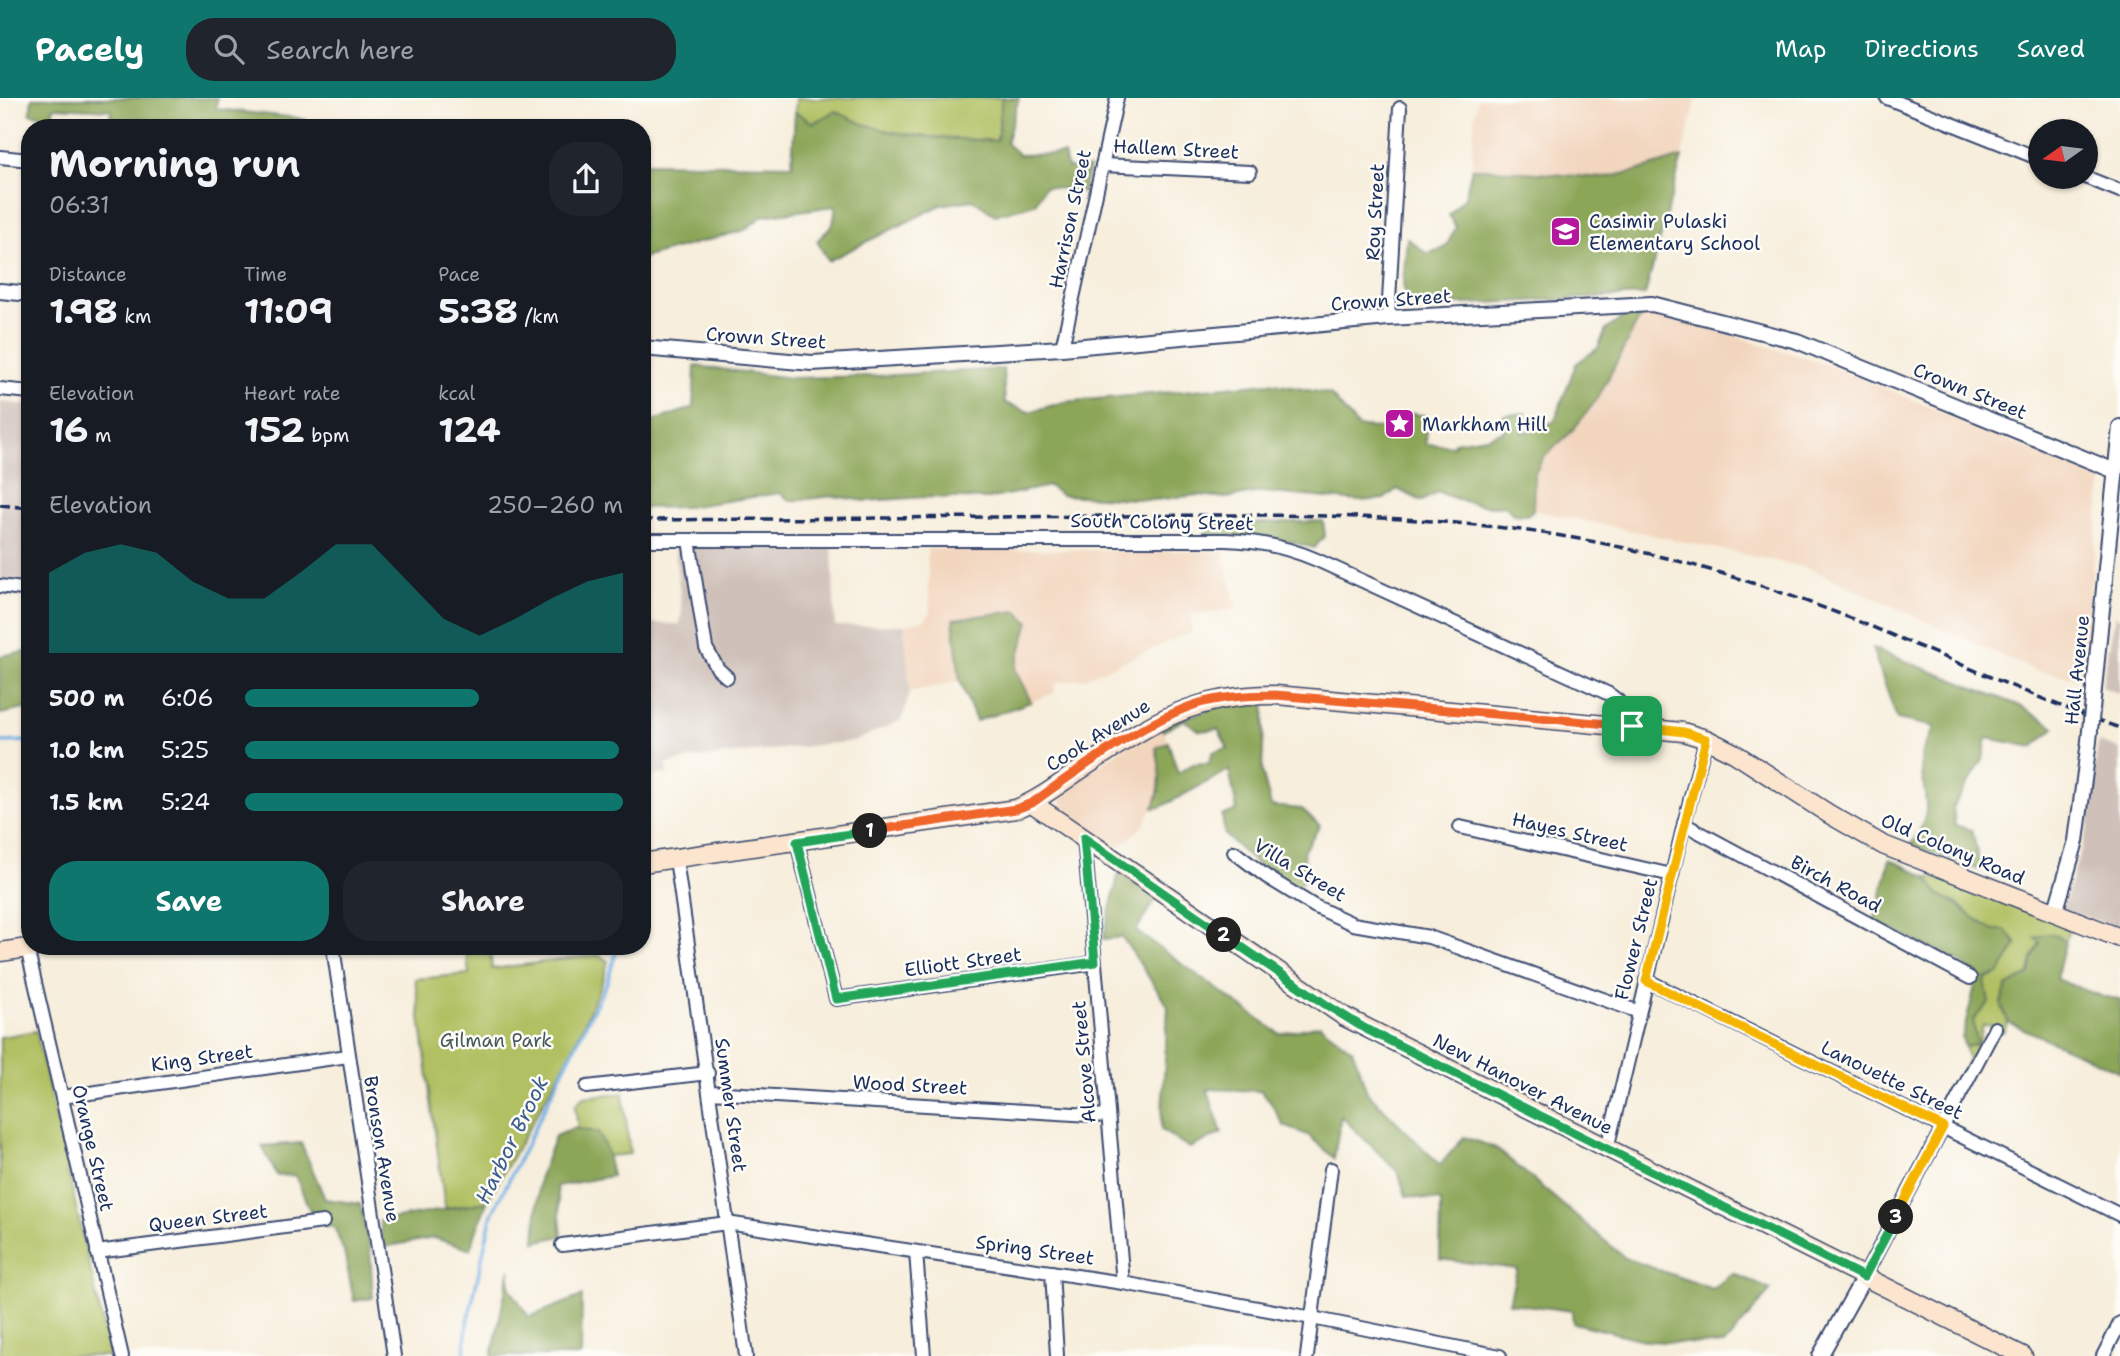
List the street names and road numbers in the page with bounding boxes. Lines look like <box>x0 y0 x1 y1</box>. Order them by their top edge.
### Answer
street label: Hallem Street <box>1112 133 1240 165</box>
street label: Harrison Street <box>1043 147 1097 291</box>
street label: Roy Street <box>1360 163 1390 261</box>
street label: Crown Street <box>1330 283 1452 317</box>
street label: Crown Street <box>705 321 827 355</box>
street label: Crown Street <box>1909 357 2031 425</box>
street label: South Colony Street <box>1070 508 1254 536</box>
street label: Hall Avenue <box>2059 614 2095 726</box>
street label: Cook Avenue <box>1041 693 1155 777</box>
street label: Hayes Street <box>1510 807 1630 857</box>
street label: Old Colony Road <box>1877 807 2029 891</box>
street label: Villa Street <box>1249 833 1351 907</box>
street label: Birch Road <box>1786 850 1886 918</box>
street label: Flower Street <box>1609 875 1663 1003</box>
street label: Elliott Street <box>903 941 1023 983</box>
street label: Alcove Street <box>1066 1000 1102 1124</box>
street label: New Hanover Avenue <box>1429 1028 1617 1140</box>
street label: Lanouette Street <box>1817 1035 1967 1125</box>
street label: Summer Street <box>709 1036 753 1174</box>
street label: King Street <box>149 1038 255 1078</box>
street label: Wood Street <box>852 1070 968 1100</box>
street label: Bronson Avenue <box>358 1074 406 1224</box>
street label: Orange Street <box>66 1082 120 1214</box>
street label: Queen Street <box>147 1198 269 1238</box>
street label: Spring Street <box>974 1229 1096 1271</box>

